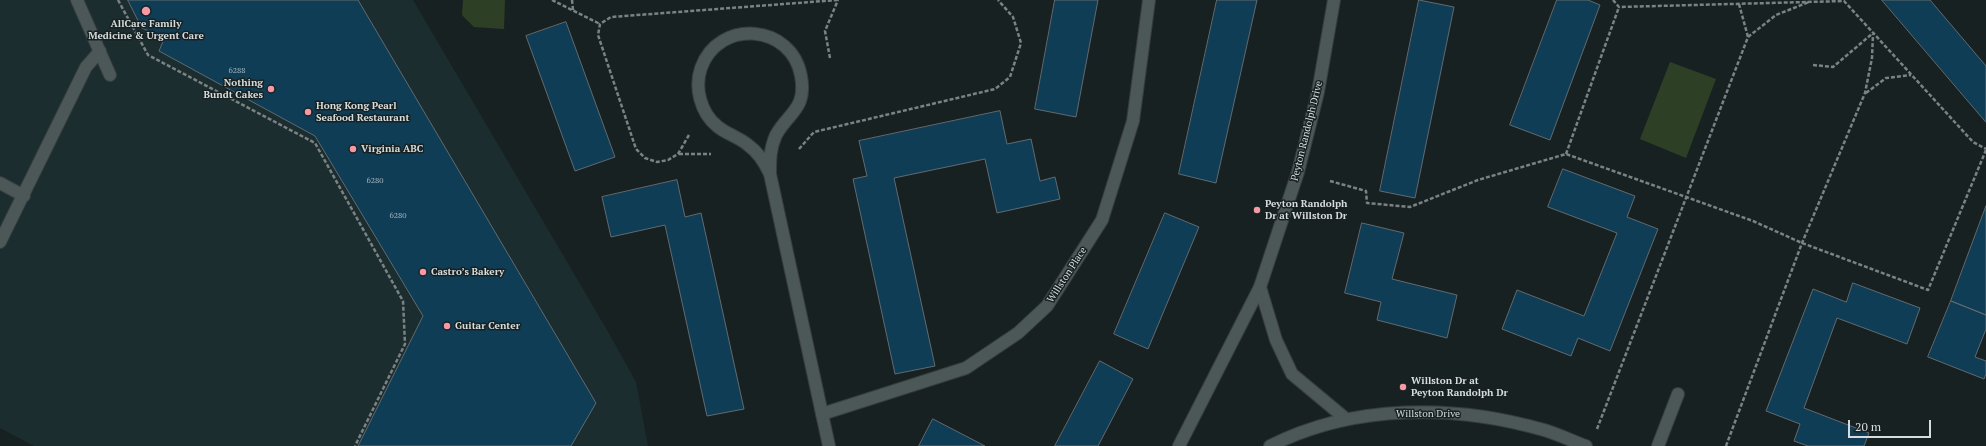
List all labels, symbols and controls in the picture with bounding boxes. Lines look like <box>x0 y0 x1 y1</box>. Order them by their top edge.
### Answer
marker: AllCare Family Medicine & Urgent Care <box>140 5 152 17</box>
place label: AllCare Family Medicine & Urgent Care <box>88 18 204 42</box>
house number: 6288 <box>228 66 246 76</box>
place label: Nothing Bundt Cakes <box>204 77 263 100</box>
street label: Peyton Randolph Drive <box>1289 80 1325 182</box>
marker: Nothing Bundt Cakes <box>266 84 276 94</box>
place label: Hong Kong Pearl Seafood Restaurant <box>316 100 409 124</box>
marker: Hong Kong Pearl Seafood Restaurant <box>303 107 313 117</box>
place label: Virginia ABC <box>361 143 423 155</box>
marker: Virginia ABC <box>348 144 358 154</box>
house number: 6280 <box>366 176 384 186</box>
place label: Peyton Randolph Dr at Willston Dr <box>1265 198 1347 222</box>
marker: Peyton Randolph Dr at Willston Dr <box>1252 205 1262 215</box>
house number: 6280 <box>389 211 407 221</box>
street label: Willston Place <box>1045 245 1089 305</box>
place label: Castro’s Bakery <box>431 266 504 278</box>
marker: Castro’s Bakery <box>418 267 428 277</box>
place label: Guitar Center <box>455 320 520 332</box>
marker: Guitar Center <box>442 321 452 331</box>
place label: Willston Dr at Peyton Randolph Dr <box>1411 375 1508 398</box>
marker: Willston Dr at Peyton Randolph Dr <box>1398 382 1408 392</box>
street label: Willston Drive <box>1396 408 1460 420</box>
scale bar <box>1850 412 1933 438</box>
text: 20 m <box>1855 419 1881 434</box>

